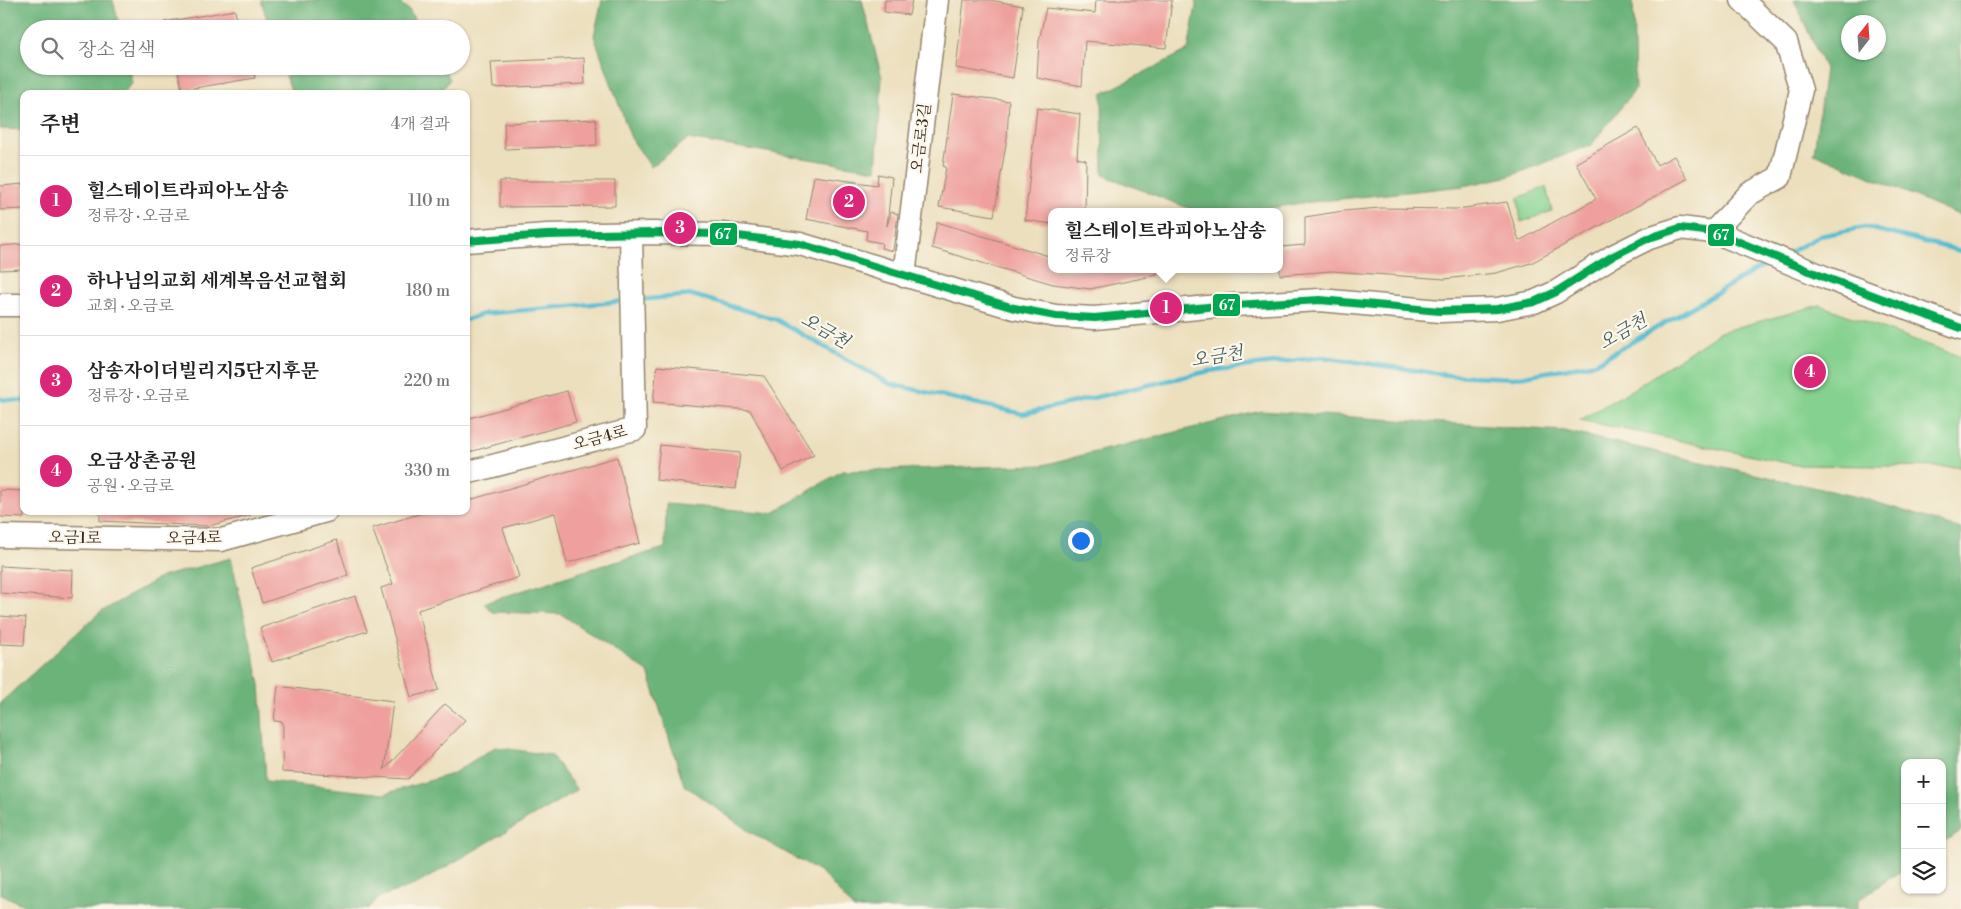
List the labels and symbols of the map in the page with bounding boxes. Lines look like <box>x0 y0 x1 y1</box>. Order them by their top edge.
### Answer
north arrow <box>1841 15 1886 60</box>
street label: 오금로3길 <box>907 102 935 174</box>
pin: 2 <box>833 183 865 221</box>
pin: 3 <box>664 209 696 247</box>
line badge: 67 <box>709 222 738 246</box>
line badge: 67 <box>1707 223 1735 247</box>
text: 67 <box>715 226 732 244</box>
text: 67 <box>1713 227 1730 245</box>
pin: 1 <box>1150 289 1182 327</box>
line badge: 67 <box>1212 293 1241 317</box>
text: 67 <box>1219 297 1236 315</box>
water label: 오금천 <box>797 308 855 355</box>
water label: 오금천 <box>1595 308 1653 355</box>
water label: 오금천 <box>1189 341 1246 372</box>
pin: 4 <box>1794 353 1826 391</box>
street label: 오금4로 <box>570 421 630 455</box>
street label: 오금1로 <box>48 528 102 548</box>
street label: 오금4로 <box>166 528 223 548</box>
your location <box>1068 528 1094 554</box>

